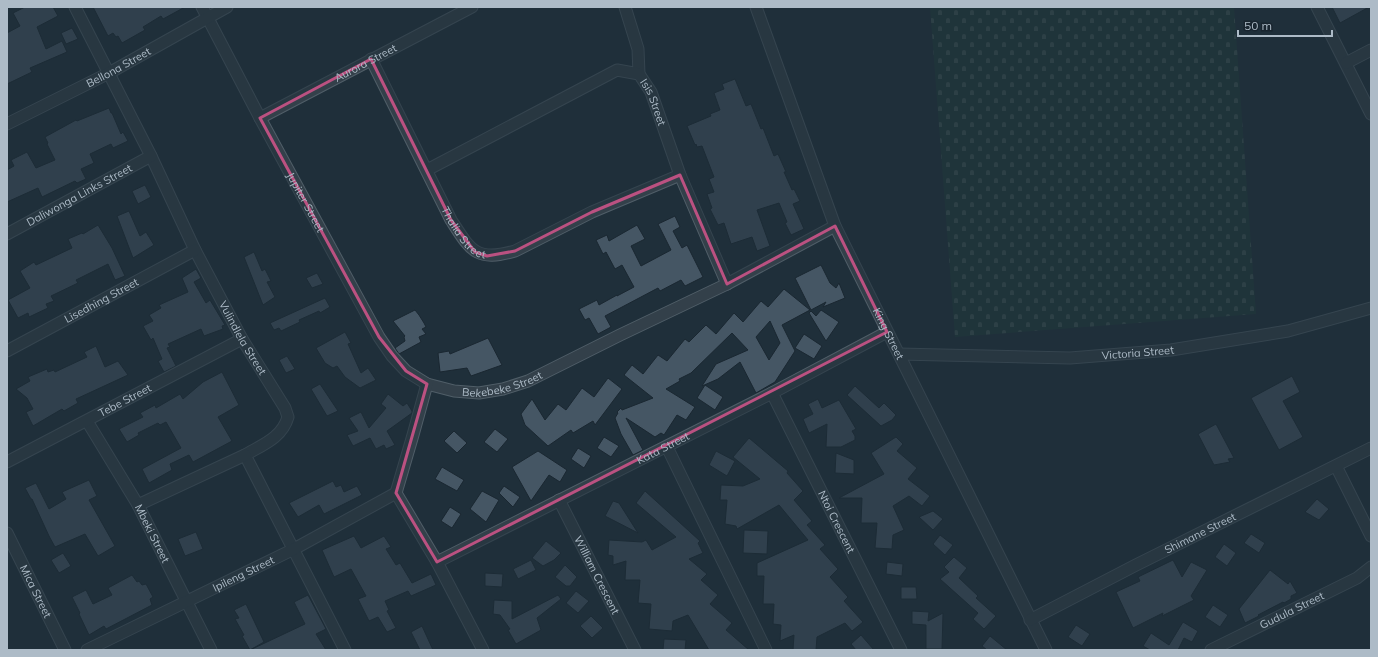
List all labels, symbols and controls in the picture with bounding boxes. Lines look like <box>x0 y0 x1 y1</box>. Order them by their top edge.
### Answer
scale bar <box>1238 12 1332 38</box>
text: 50 m <box>1244 18 1272 33</box>
street label: Aurora Street <box>332 41 399 85</box>
street label: Bellona Street <box>84 44 153 90</box>
street label: Isis Street <box>637 76 669 128</box>
street label: Daliwonga Links Street <box>24 161 134 229</box>
street label: Jupiter Street <box>284 170 328 235</box>
street label: Thalia Street <box>438 204 487 262</box>
street label: Lisedhing Street <box>62 275 141 326</box>
street label: Vulindlela Street <box>216 298 270 377</box>
street label: King Street <box>870 305 907 362</box>
street label: Victoria Street <box>1101 343 1175 362</box>
street label: Bekebeke Street <box>462 368 545 400</box>
street label: Tebe Street <box>96 381 154 420</box>
street label: Kata Street <box>634 429 692 467</box>
street label: Ntoi Crescent <box>815 488 858 556</box>
street label: Mbeki Street <box>132 502 173 565</box>
street label: Shimane Street <box>1162 509 1238 557</box>
street label: William Crescent <box>571 533 623 617</box>
street label: Ipileng Street <box>210 553 277 595</box>
street label: Mica Street <box>17 562 55 620</box>
street label: Gudula Street <box>1257 588 1326 632</box>

